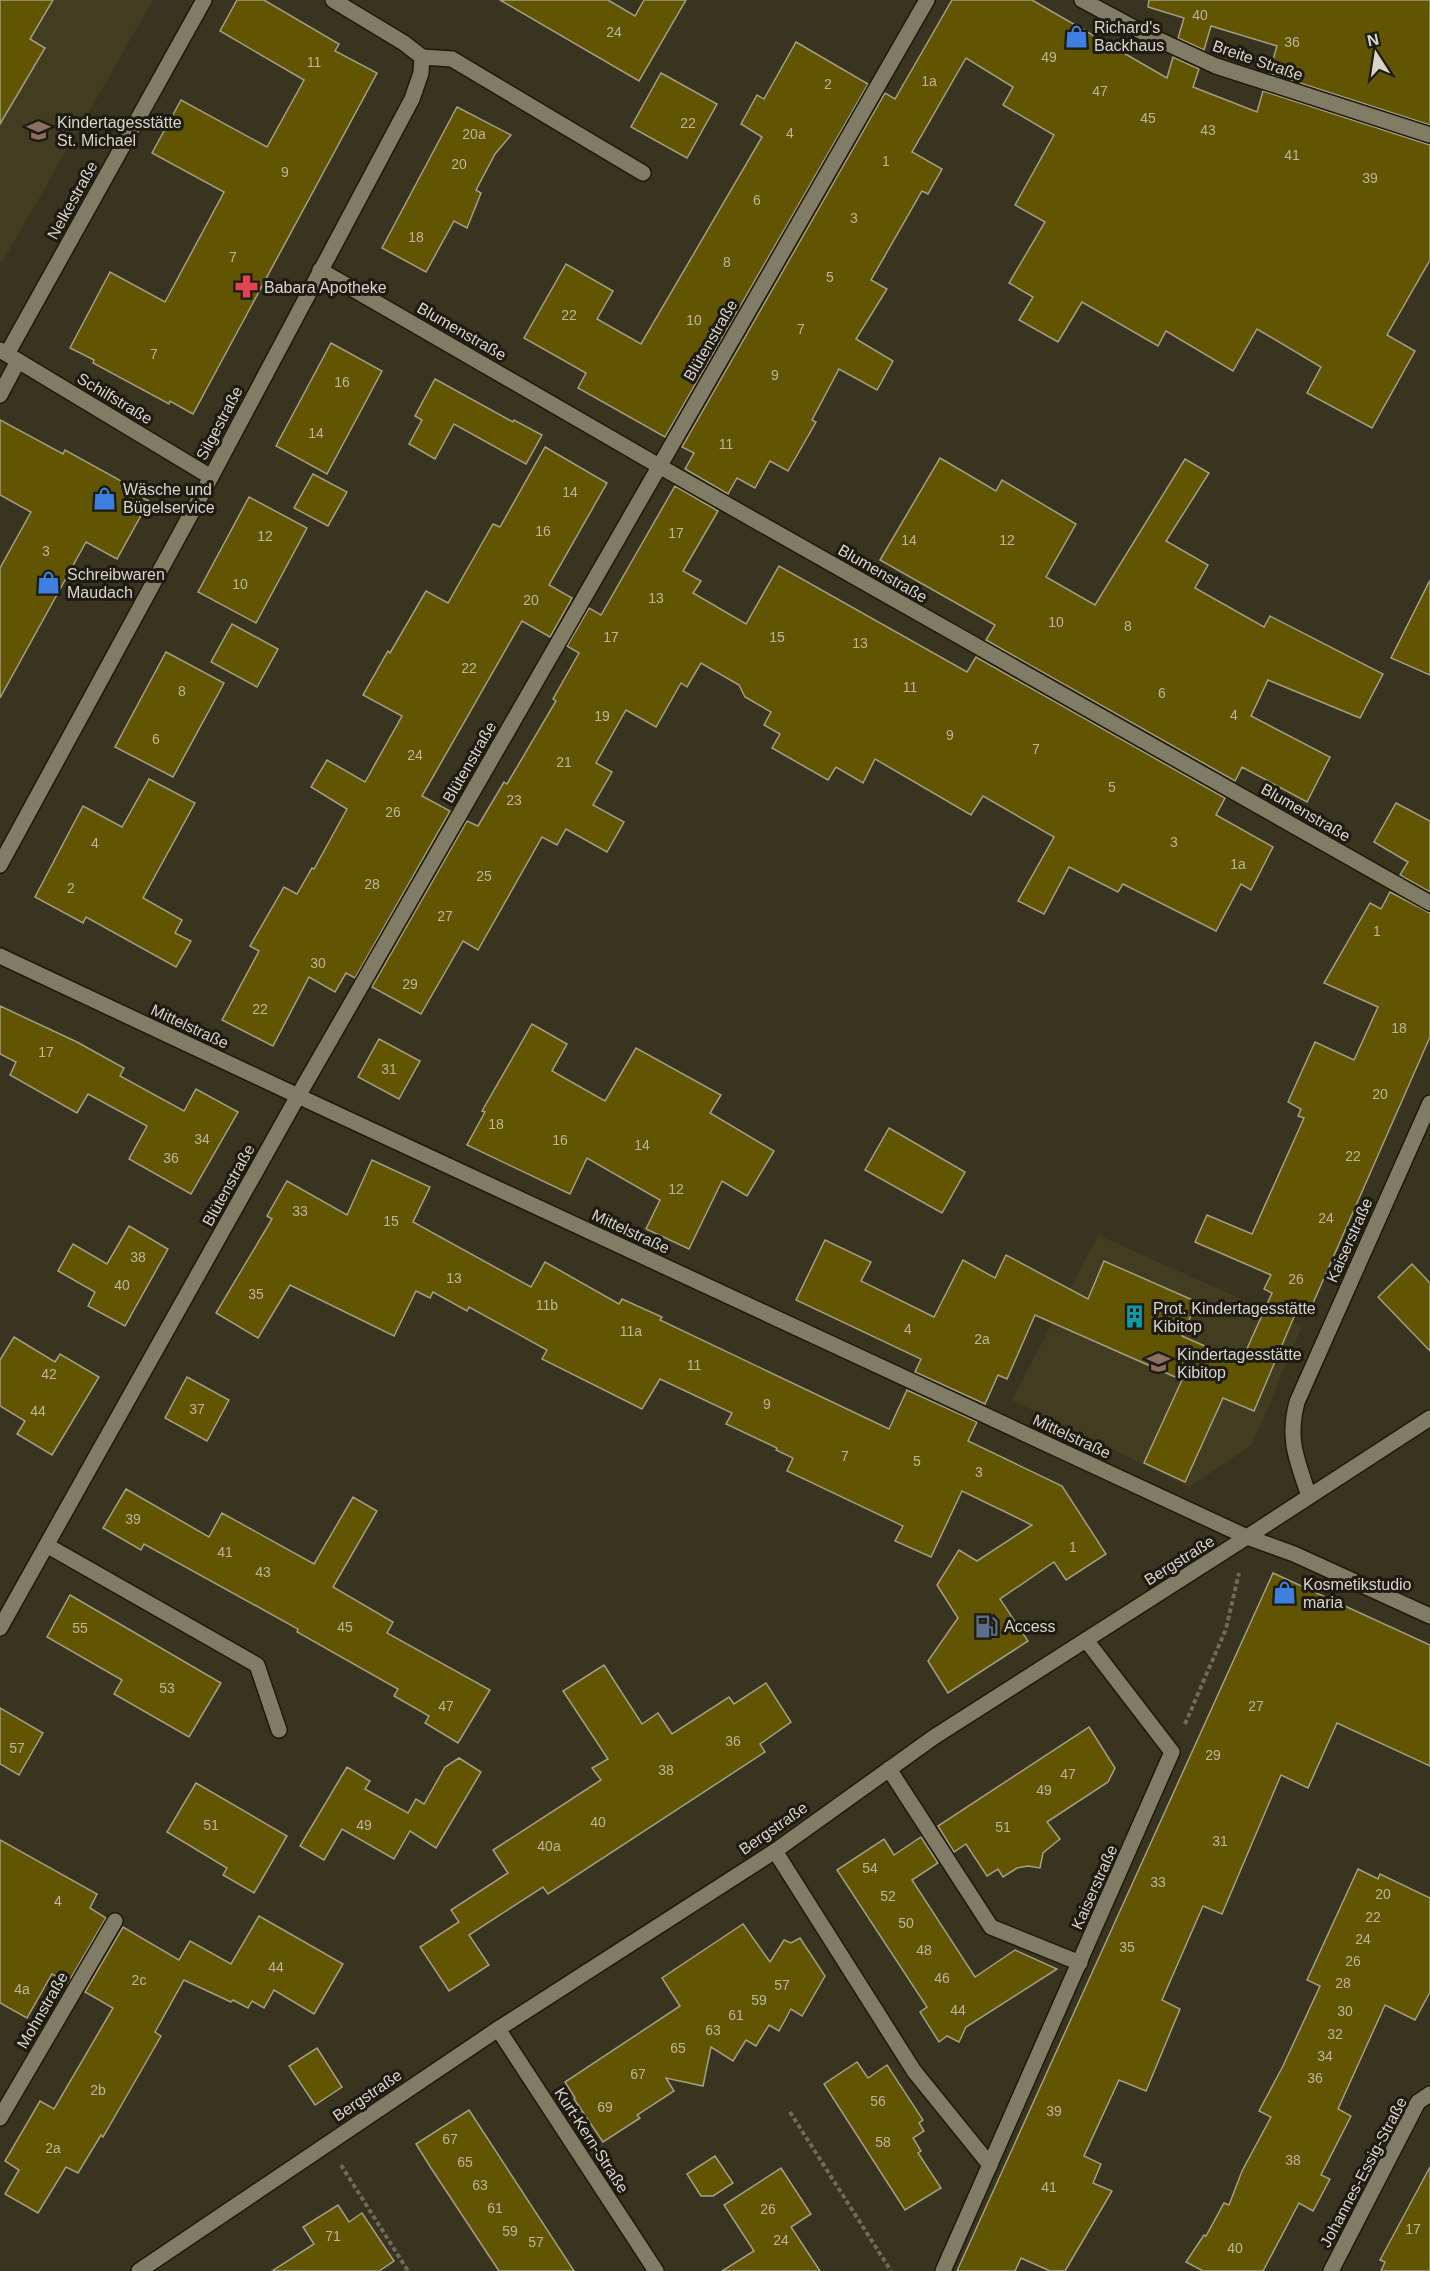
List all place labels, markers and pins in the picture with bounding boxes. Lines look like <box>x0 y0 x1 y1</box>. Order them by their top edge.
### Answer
place label: Richard's Backhaus <box>1094 19 1164 54</box>
shop icon: Richard's Backhaus <box>1063 23 1089 49</box>
place label: Kindertagesstätte St. Michael <box>57 114 182 149</box>
school or university icon: Kindertagesstätte St. Michael <box>26 118 52 144</box>
pharmacy icon: Babara Apotheke <box>233 274 259 300</box>
place label: Babara Apotheke <box>264 279 387 296</box>
place label: Wäsche und Bügelservice <box>123 481 215 516</box>
shop icon: Wäsche und Bügelservice <box>92 485 118 511</box>
place label: Schreibwaren Maudach <box>67 566 165 601</box>
shop icon: Schreibwaren Maudach <box>36 570 62 596</box>
place label: Prot. Kindertagesstätte Kibitop <box>1153 1300 1316 1335</box>
building icon: Prot. Kindertagesstätte Kibitop <box>1122 1304 1148 1330</box>
place label: Kindertagesstätte Kibitop <box>1177 1346 1302 1381</box>
school or university icon: Kindertagesstätte Kibitop <box>1146 1350 1172 1376</box>
place label: Kosmetikstudio maria <box>1303 1576 1412 1611</box>
shop icon: Kosmetikstudio maria <box>1272 1580 1298 1606</box>
fuel station icon: Access <box>973 1613 999 1639</box>
place label: Access <box>1004 1618 1056 1635</box>

